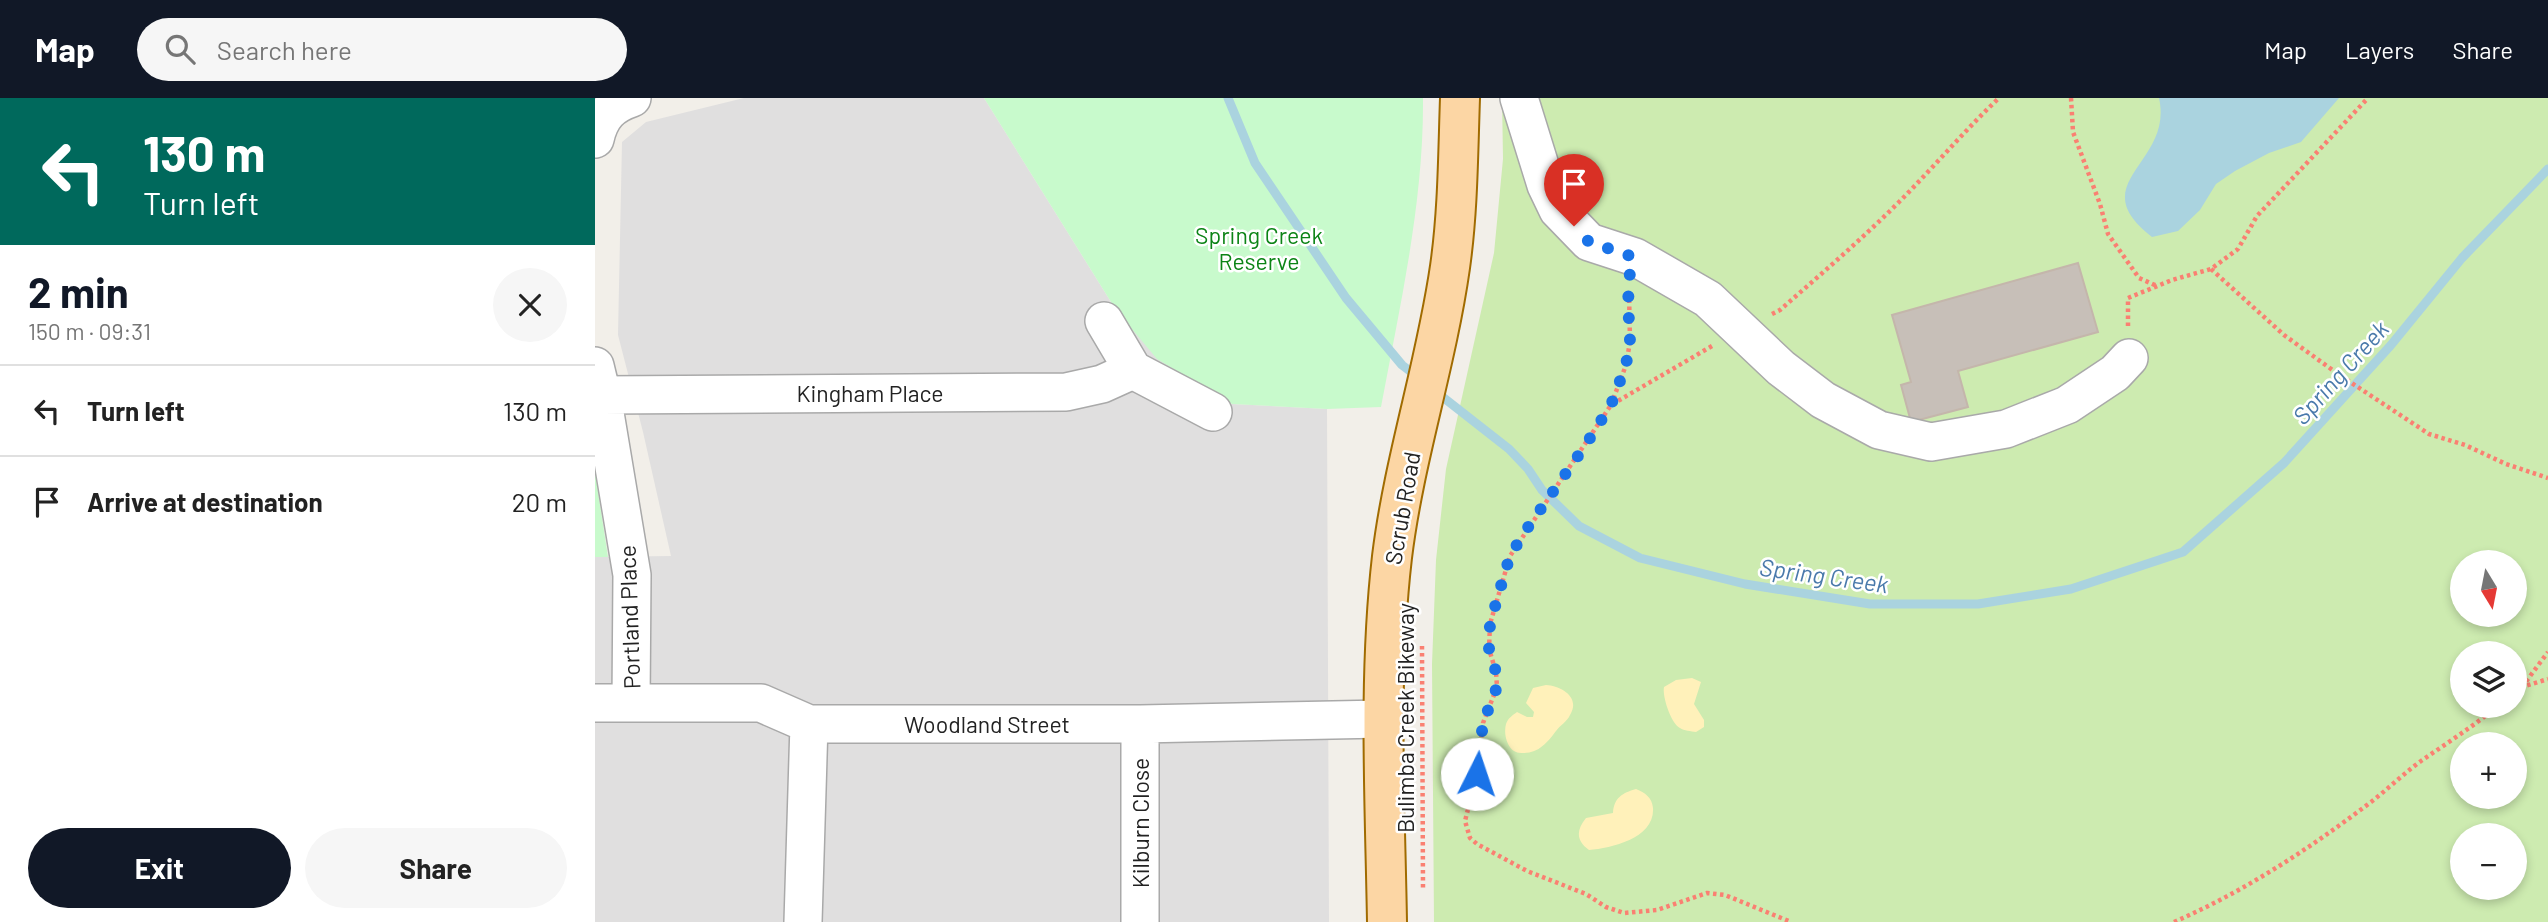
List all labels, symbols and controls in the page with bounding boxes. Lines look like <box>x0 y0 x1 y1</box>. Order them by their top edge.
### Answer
search box <box>137 18 627 81</box>
text: Map <box>35 29 95 69</box>
icon: search <box>161 30 199 68</box>
text: Search here <box>217 34 352 65</box>
text: Map <box>2264 35 2307 64</box>
text: Layers <box>2345 35 2414 64</box>
text: Share <box>2452 35 2513 64</box>
text: 130 m <box>143 123 265 182</box>
icon: left <box>28 126 119 217</box>
pin <box>1544 154 1604 226</box>
icon: arrive <box>1555 165 1593 203</box>
text: Turn left <box>143 183 260 221</box>
park label: Spring Creek Reserve <box>1195 221 1323 275</box>
text: 2 min <box>28 266 129 316</box>
button: close <box>493 268 567 342</box>
water label: Spring Creek <box>2286 314 2394 430</box>
text: 150 m · 09:31 <box>28 317 151 345</box>
street label: Kingham Place <box>796 379 944 407</box>
icon: left <box>28 392 66 430</box>
text: Turn left <box>87 395 185 426</box>
text: 130 m <box>503 395 567 426</box>
street label: Scrub Road <box>1378 449 1426 567</box>
icon: arrive <box>28 483 66 521</box>
text: Arrive at destination <box>87 486 323 517</box>
text: 20 m <box>512 486 567 517</box>
street label: Portland Place <box>612 545 646 689</box>
north arrow <box>2450 550 2527 626</box>
map controls <box>2450 550 2527 900</box>
water label: Spring Creek <box>1758 552 1890 598</box>
street label: Bulimba Creek Bikeway <box>1391 602 1419 833</box>
button: layers <box>2450 641 2527 718</box>
street label: Woodland Street <box>904 710 1070 738</box>
button: + <box>2450 732 2527 809</box>
position arrow <box>1440 737 1514 811</box>
street label: Kilburn Close <box>1126 758 1154 888</box>
button: − <box>2450 823 2527 900</box>
button: Exit <box>28 828 291 908</box>
button: Share <box>305 828 567 908</box>

